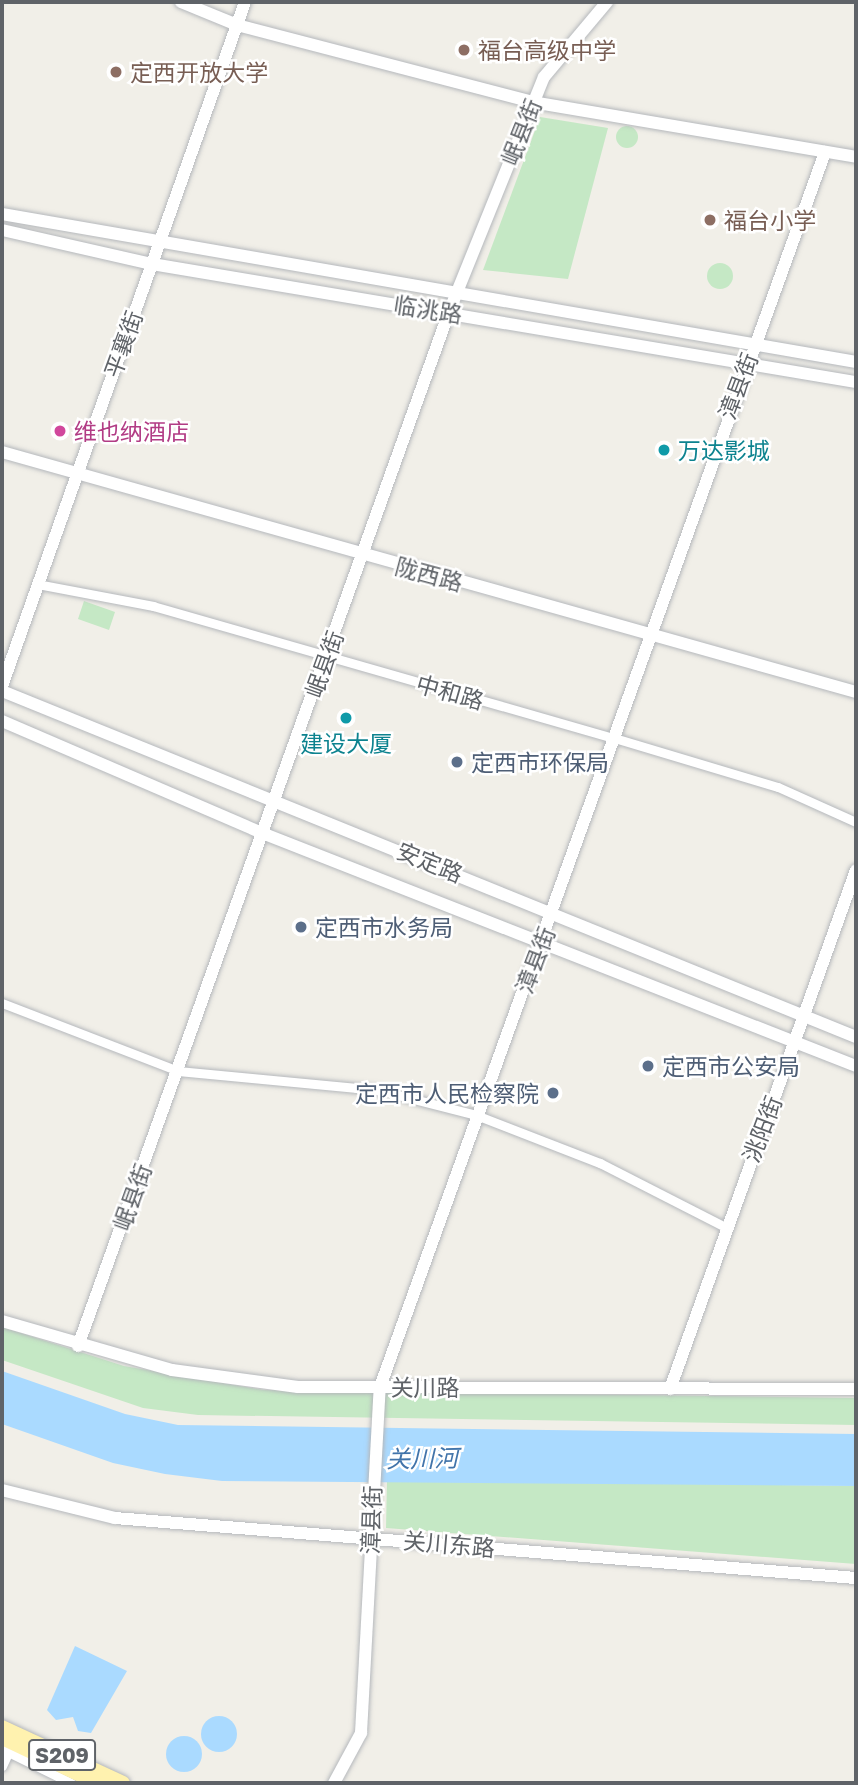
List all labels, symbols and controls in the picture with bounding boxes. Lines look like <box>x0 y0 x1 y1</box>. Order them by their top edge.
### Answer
place label: 福台高级中学 <box>478 36 616 64</box>
marker: 福台高级中学 <box>456 42 472 58</box>
place label: 定西开放大学 <box>130 58 268 86</box>
marker: 定西开放大学 <box>108 64 124 80</box>
street label: 岷县街 <box>495 95 547 169</box>
place label: 福台小学 <box>724 206 816 234</box>
marker: 福台小学 <box>702 212 718 228</box>
street label: 临洮路 <box>392 290 464 328</box>
street label: 平襄街 <box>98 307 148 381</box>
street label: 漳县街 <box>713 349 763 423</box>
place label: 维也纳酒店 <box>74 417 189 445</box>
marker: 维也纳酒店 <box>52 423 68 439</box>
place label: 万达影城 <box>678 436 770 464</box>
marker: 万达影城 <box>656 442 672 458</box>
street label: 陇西路 <box>392 552 466 596</box>
street label: 岷县街 <box>299 627 349 701</box>
street label: 中和路 <box>413 669 487 715</box>
marker: 建设大厦 <box>338 710 354 726</box>
place label: 建设大厦 <box>300 729 392 757</box>
place label: 定西市环保局 <box>471 748 609 776</box>
marker: 定西市环保局 <box>449 754 465 770</box>
street label: 安定路 <box>393 836 467 888</box>
place label: 定西市水务局 <box>315 913 453 941</box>
marker: 定西市水务局 <box>293 919 309 935</box>
street label: 漳县街 <box>510 923 560 997</box>
place label: 定西市公安局 <box>662 1052 800 1080</box>
marker: 定西市公安局 <box>640 1058 656 1074</box>
place label: 定西市人民检察院 <box>355 1079 539 1107</box>
marker: 定西市人民检察院 <box>545 1085 561 1101</box>
street label: 洮阳街 <box>737 1092 787 1166</box>
street label: 岷县街 <box>107 1160 157 1234</box>
street label: 关川路 <box>391 1373 459 1401</box>
water label: 关川河 <box>386 1443 458 1473</box>
street label: 漳县街 <box>356 1485 386 1555</box>
street label: 关川东路 <box>402 1526 496 1562</box>
road number: S209 <box>27 1738 97 1772</box>

